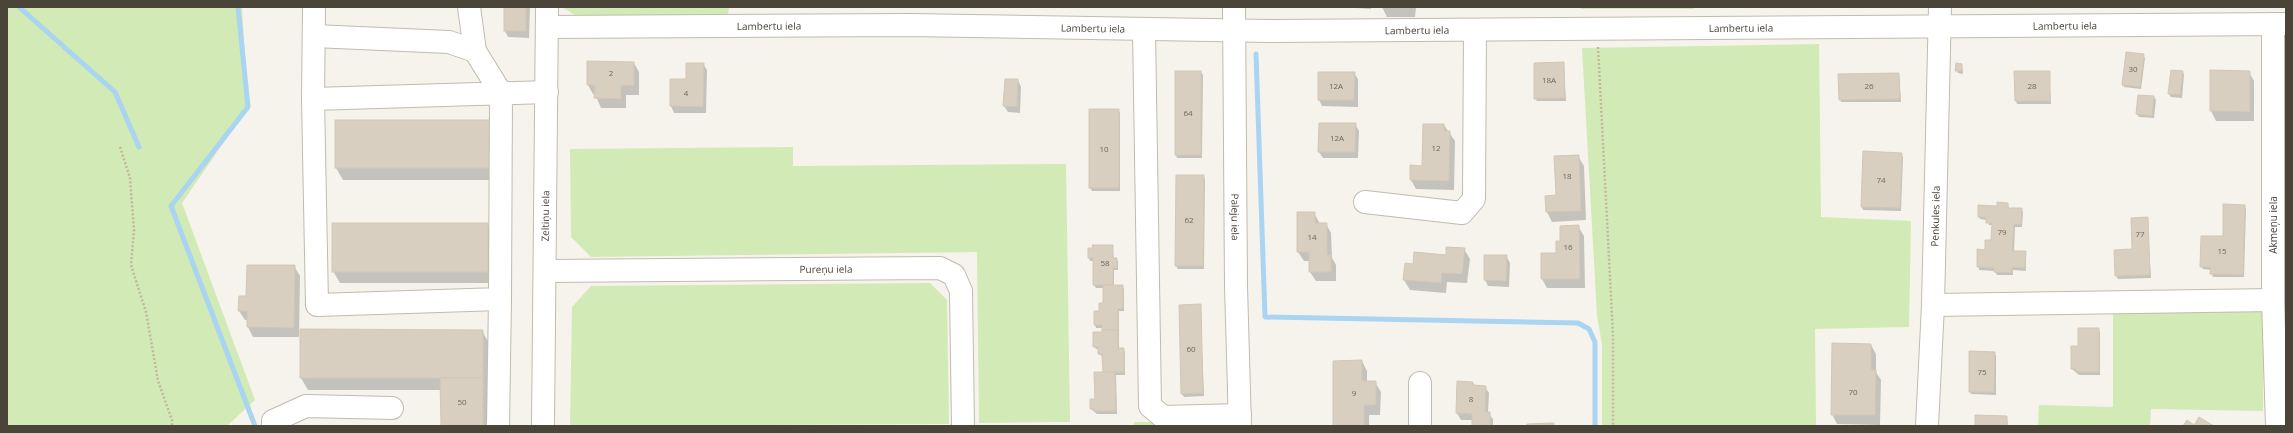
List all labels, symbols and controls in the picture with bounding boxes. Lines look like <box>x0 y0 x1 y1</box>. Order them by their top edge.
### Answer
street label: Lambertu iela <box>2033 18 2097 33</box>
street label: Lambertu iela <box>737 19 801 33</box>
street label: Lambertu iela <box>1061 21 1125 36</box>
street label: Lambertu iela <box>1709 21 1773 35</box>
street label: Lambertu iela <box>1385 23 1449 37</box>
house number: 30 <box>2128 63 2138 74</box>
house number: 2 <box>609 67 614 78</box>
house number: 18A <box>1542 74 1557 85</box>
house number: 12A <box>1329 80 1344 91</box>
house number: 26 <box>1864 80 1874 91</box>
house number: 28 <box>2027 80 2037 91</box>
house number: 4 <box>684 87 689 98</box>
house number: 64 <box>1183 107 1193 118</box>
house number: 12A <box>1330 132 1345 143</box>
house number: 12 <box>1431 142 1441 153</box>
house number: 10 <box>1099 143 1109 154</box>
house number: 18 <box>1562 170 1572 181</box>
house number: 74 <box>1876 174 1886 185</box>
street label: Penkules iela <box>1927 186 1943 247</box>
street label: Zeltiņu iela <box>538 190 552 242</box>
street label: Paleju iela <box>1228 193 1243 241</box>
street label: Akmeņu iela <box>2266 196 2280 254</box>
house number: 62 <box>1184 214 1194 225</box>
house number: 79 <box>1997 226 2007 237</box>
house number: 77 <box>2135 228 2145 239</box>
house number: 14 <box>1307 231 1317 242</box>
house number: 16 <box>1563 241 1573 252</box>
house number: 15 <box>2217 245 2227 256</box>
house number: 58 <box>1100 257 1110 268</box>
street label: Pureņu iela <box>799 262 853 276</box>
house number: 60 <box>1186 343 1196 354</box>
house number: 75 <box>1977 366 1987 377</box>
house number: 70 <box>1848 386 1858 397</box>
house number: 9 <box>1352 387 1357 398</box>
house number: 8 <box>1469 393 1474 404</box>
house number: 50 <box>457 396 467 407</box>

